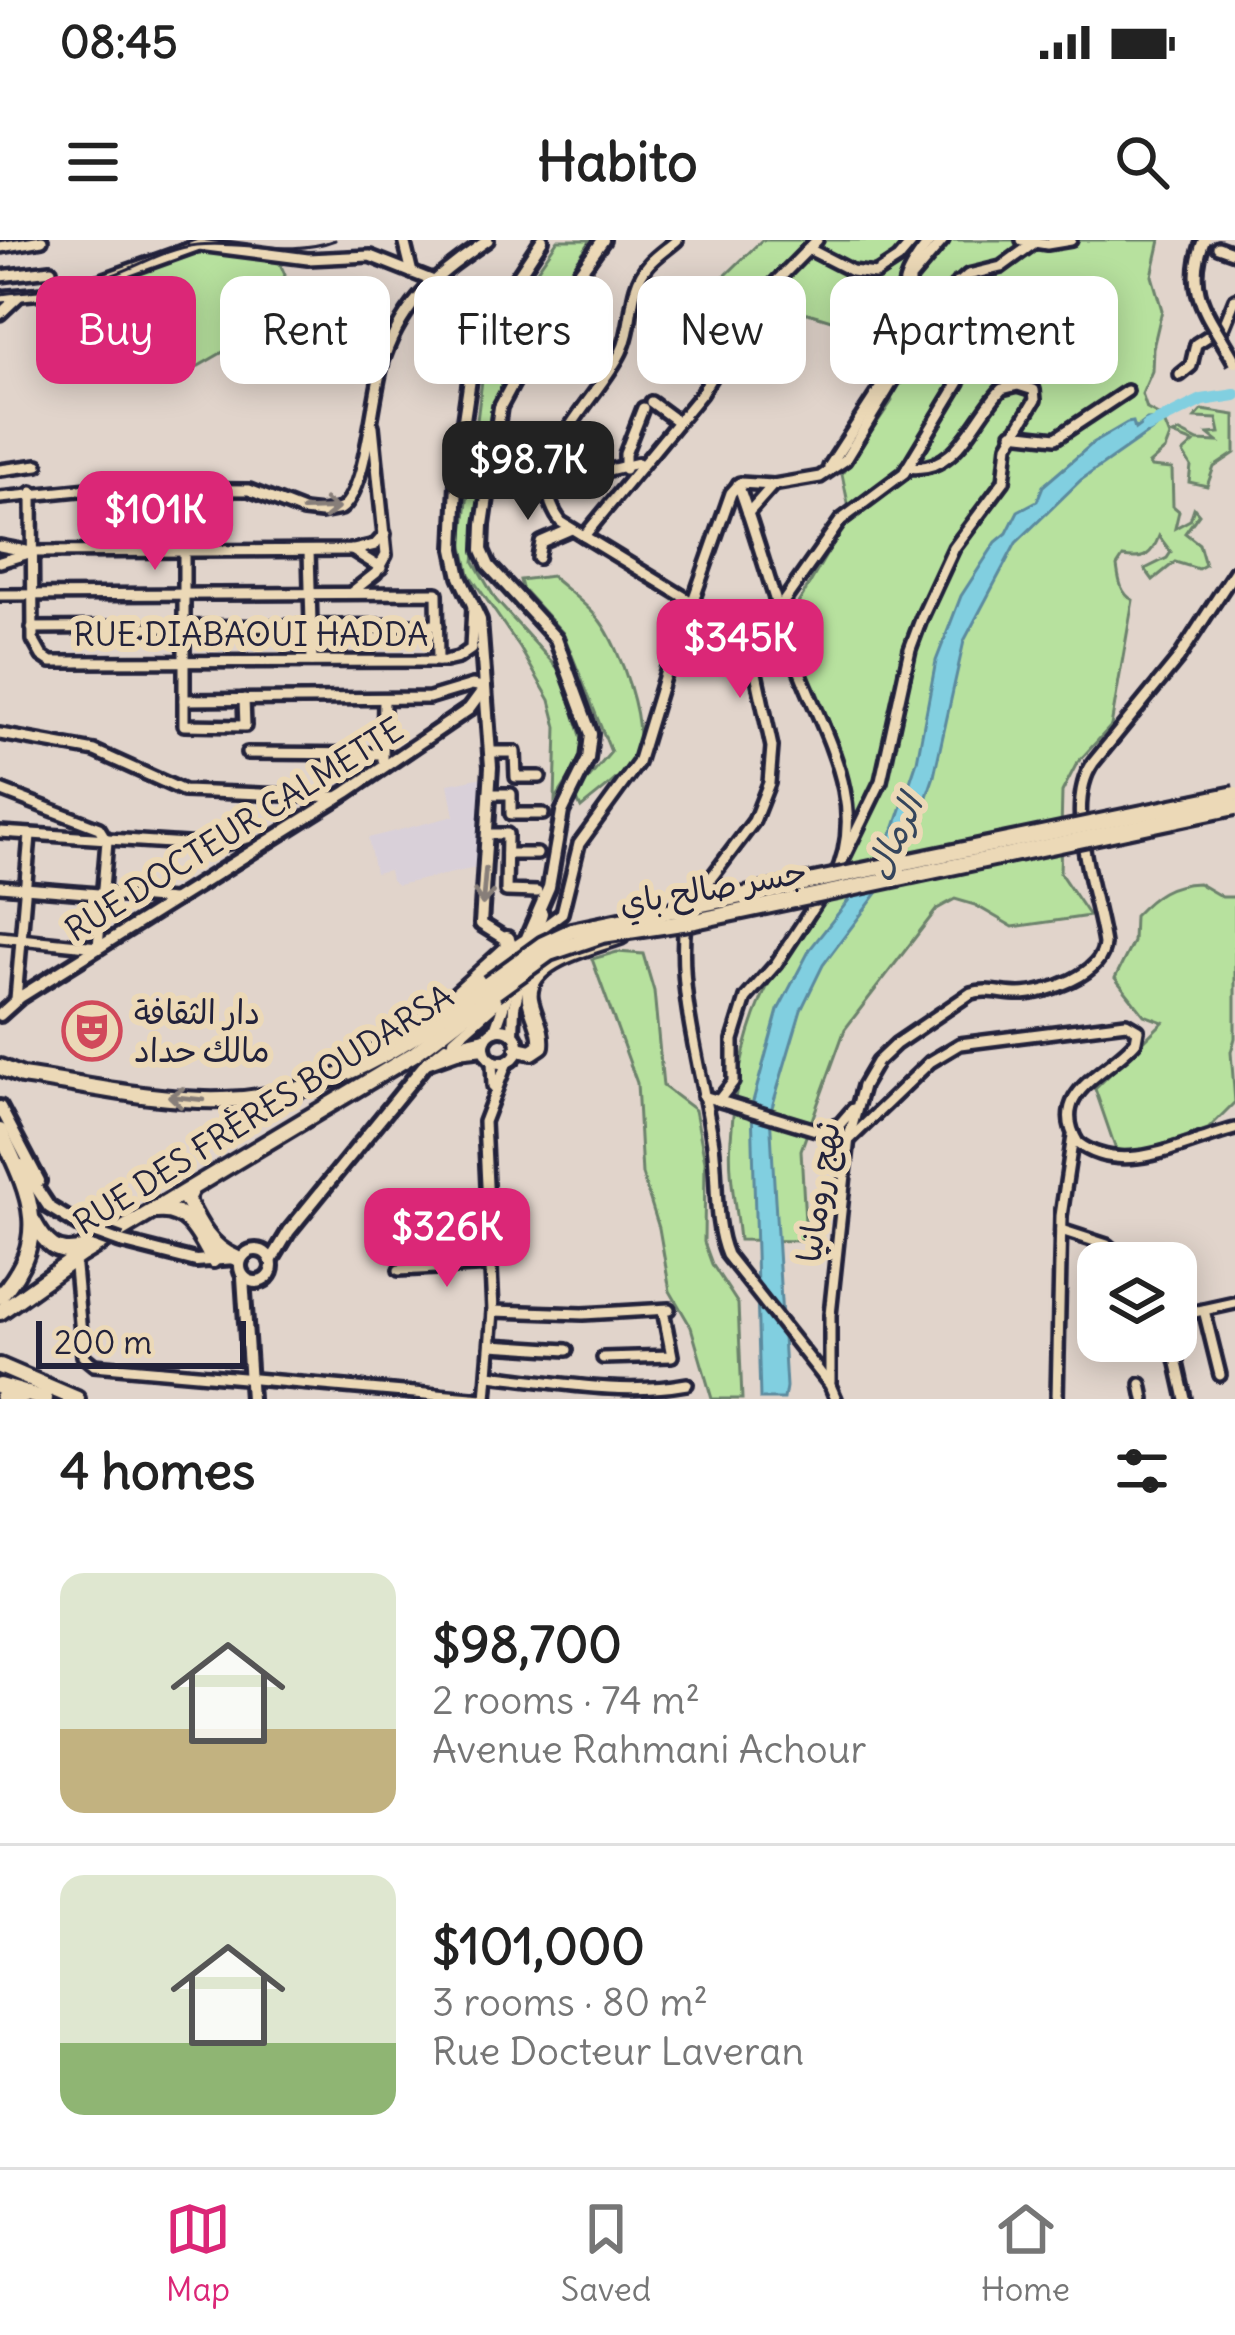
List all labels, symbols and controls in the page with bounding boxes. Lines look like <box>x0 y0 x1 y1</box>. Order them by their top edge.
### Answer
text: 08:45 <box>60 14 178 70</box>
text: Habito <box>537 128 698 196</box>
icon: menu <box>60 129 126 195</box>
icon: search <box>1109 129 1175 195</box>
chip: Buy <box>36 276 196 384</box>
chip: Rent <box>220 276 390 384</box>
chip: Filters <box>414 276 613 384</box>
chip: New <box>637 276 806 384</box>
chip: Apartment <box>830 276 1118 384</box>
pin: $98.7K <box>430 421 626 523</box>
text: $98.7K <box>469 435 587 484</box>
pin: $101K <box>71 471 239 573</box>
text: $101K <box>104 485 206 534</box>
one-way arrow <box>301 498 340 521</box>
pin: $345K <box>656 599 824 701</box>
street label: RUE DIABAOUI HADDA <box>73 613 429 655</box>
text: $345K <box>684 613 796 662</box>
street label: RUE DOCTEUR CALMETTE <box>57 708 411 950</box>
water label: الرمال <box>855 784 935 886</box>
street label: جسر صالح باي <box>616 850 811 927</box>
one-way arrow <box>472 867 495 906</box>
street label: RUE DES FRÈRES BOUDARSA <box>65 975 461 1243</box>
place label: دار الثقافة مالك حداد <box>134 991 270 1071</box>
theatre icon: دار الثقافة مالك حداد <box>61 1000 123 1062</box>
one-way arrow <box>167 1086 206 1108</box>
street label: نهج رومانيا <box>787 1119 851 1265</box>
pin: $326K <box>363 1188 531 1290</box>
text: $326K <box>391 1202 503 1251</box>
map controls <box>1077 1242 1197 1362</box>
button: layers <box>1077 1242 1197 1362</box>
scale bar <box>36 1315 246 1368</box>
text: 200 m <box>54 1321 152 1363</box>
icon: filters <box>1109 1438 1175 1504</box>
text: 4 homes <box>60 1439 255 1503</box>
text: $98,700 <box>432 1612 622 1676</box>
icon: home <box>156 1621 300 1765</box>
text: 2 rooms · 74 m² <box>432 1676 700 1725</box>
text: Avenue Rahmani Achour <box>432 1725 866 1774</box>
text: $101,000 <box>432 1914 645 1978</box>
icon: home <box>156 1923 300 2067</box>
text: 3 rooms · 80 m² <box>432 1978 708 2027</box>
text: Rue Docteur Laveran <box>432 2027 804 2076</box>
tab: Map <box>165 2196 231 2310</box>
tab: Saved <box>561 2196 651 2310</box>
tab: Home <box>981 2196 1070 2310</box>

